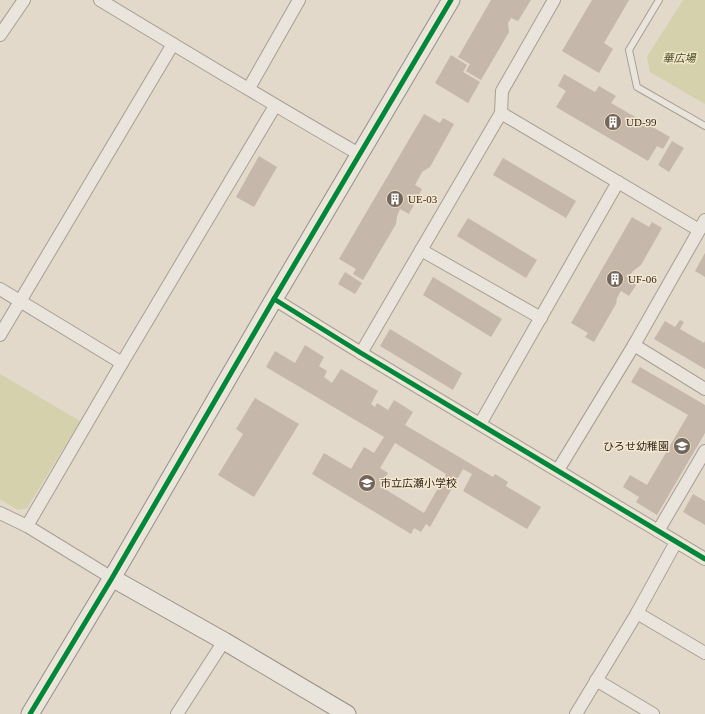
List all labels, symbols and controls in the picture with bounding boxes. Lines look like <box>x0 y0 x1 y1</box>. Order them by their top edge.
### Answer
park label: 華広場 <box>663 52 697 64</box>
building icon: UD-99 <box>603 112 623 132</box>
place label: UD-99 <box>626 116 657 128</box>
building icon: UE-03 <box>385 189 405 209</box>
place label: UE-03 <box>408 193 438 205</box>
building icon: UF-06 <box>605 269 625 289</box>
place label: UF-06 <box>628 273 657 285</box>
school or university icon: ひろせ幼稚園 <box>672 436 692 456</box>
place label: ひろせ幼稚園 <box>603 440 669 452</box>
school or university icon: 市立広瀬小学校 <box>357 473 377 493</box>
place label: 市立広瀬小学校 <box>380 477 457 489</box>

